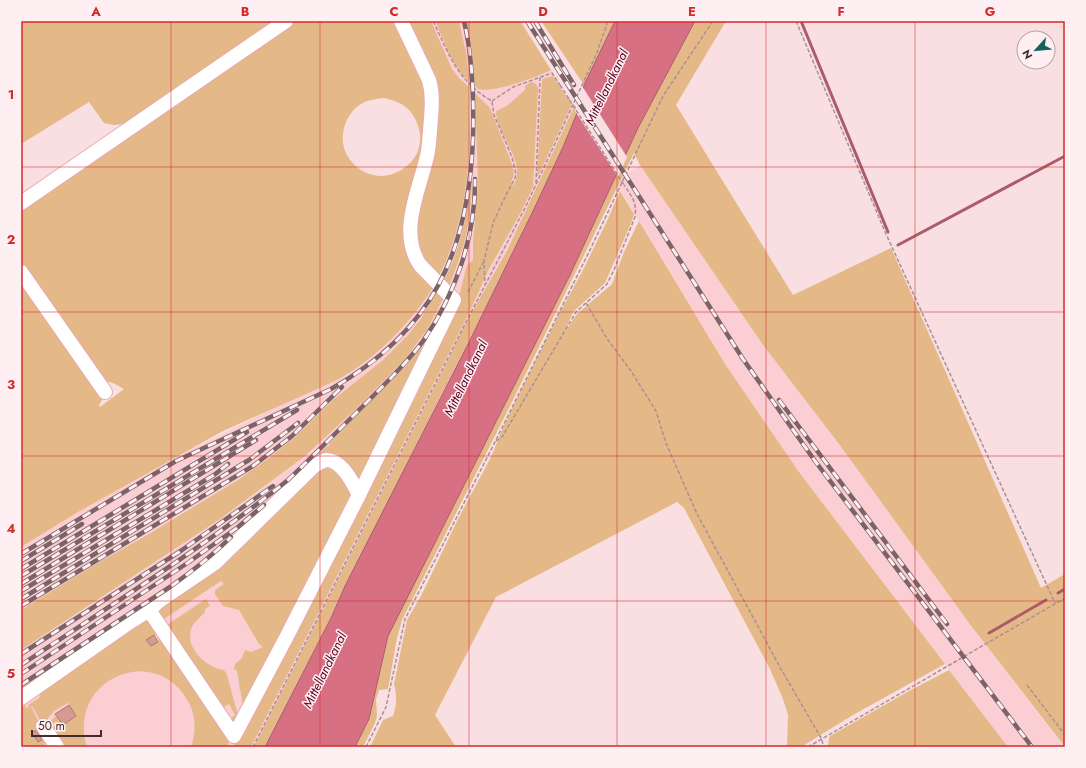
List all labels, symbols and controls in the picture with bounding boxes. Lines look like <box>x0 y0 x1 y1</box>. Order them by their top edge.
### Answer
text: A <box>90 2 101 21</box>
text: B <box>241 2 250 21</box>
text: C <box>389 2 399 21</box>
text: D <box>538 2 548 21</box>
text: E <box>688 2 696 21</box>
text: F <box>837 2 845 21</box>
text: G <box>985 2 996 21</box>
north arrow <box>1016 30 1056 70</box>
water label: Mittellandkanal <box>580 45 634 128</box>
text: N <box>1018 47 1036 62</box>
text: 1 <box>8 85 14 104</box>
text: 2 <box>7 230 15 249</box>
water label: Mittellandkanal <box>439 336 493 419</box>
text: 3 <box>7 375 15 394</box>
text: 4 <box>6 519 16 538</box>
water label: Mittellandkanal <box>298 628 352 711</box>
text: 5 <box>7 664 15 683</box>
scale bar <box>32 712 101 738</box>
text: 50 m <box>38 717 65 735</box>

